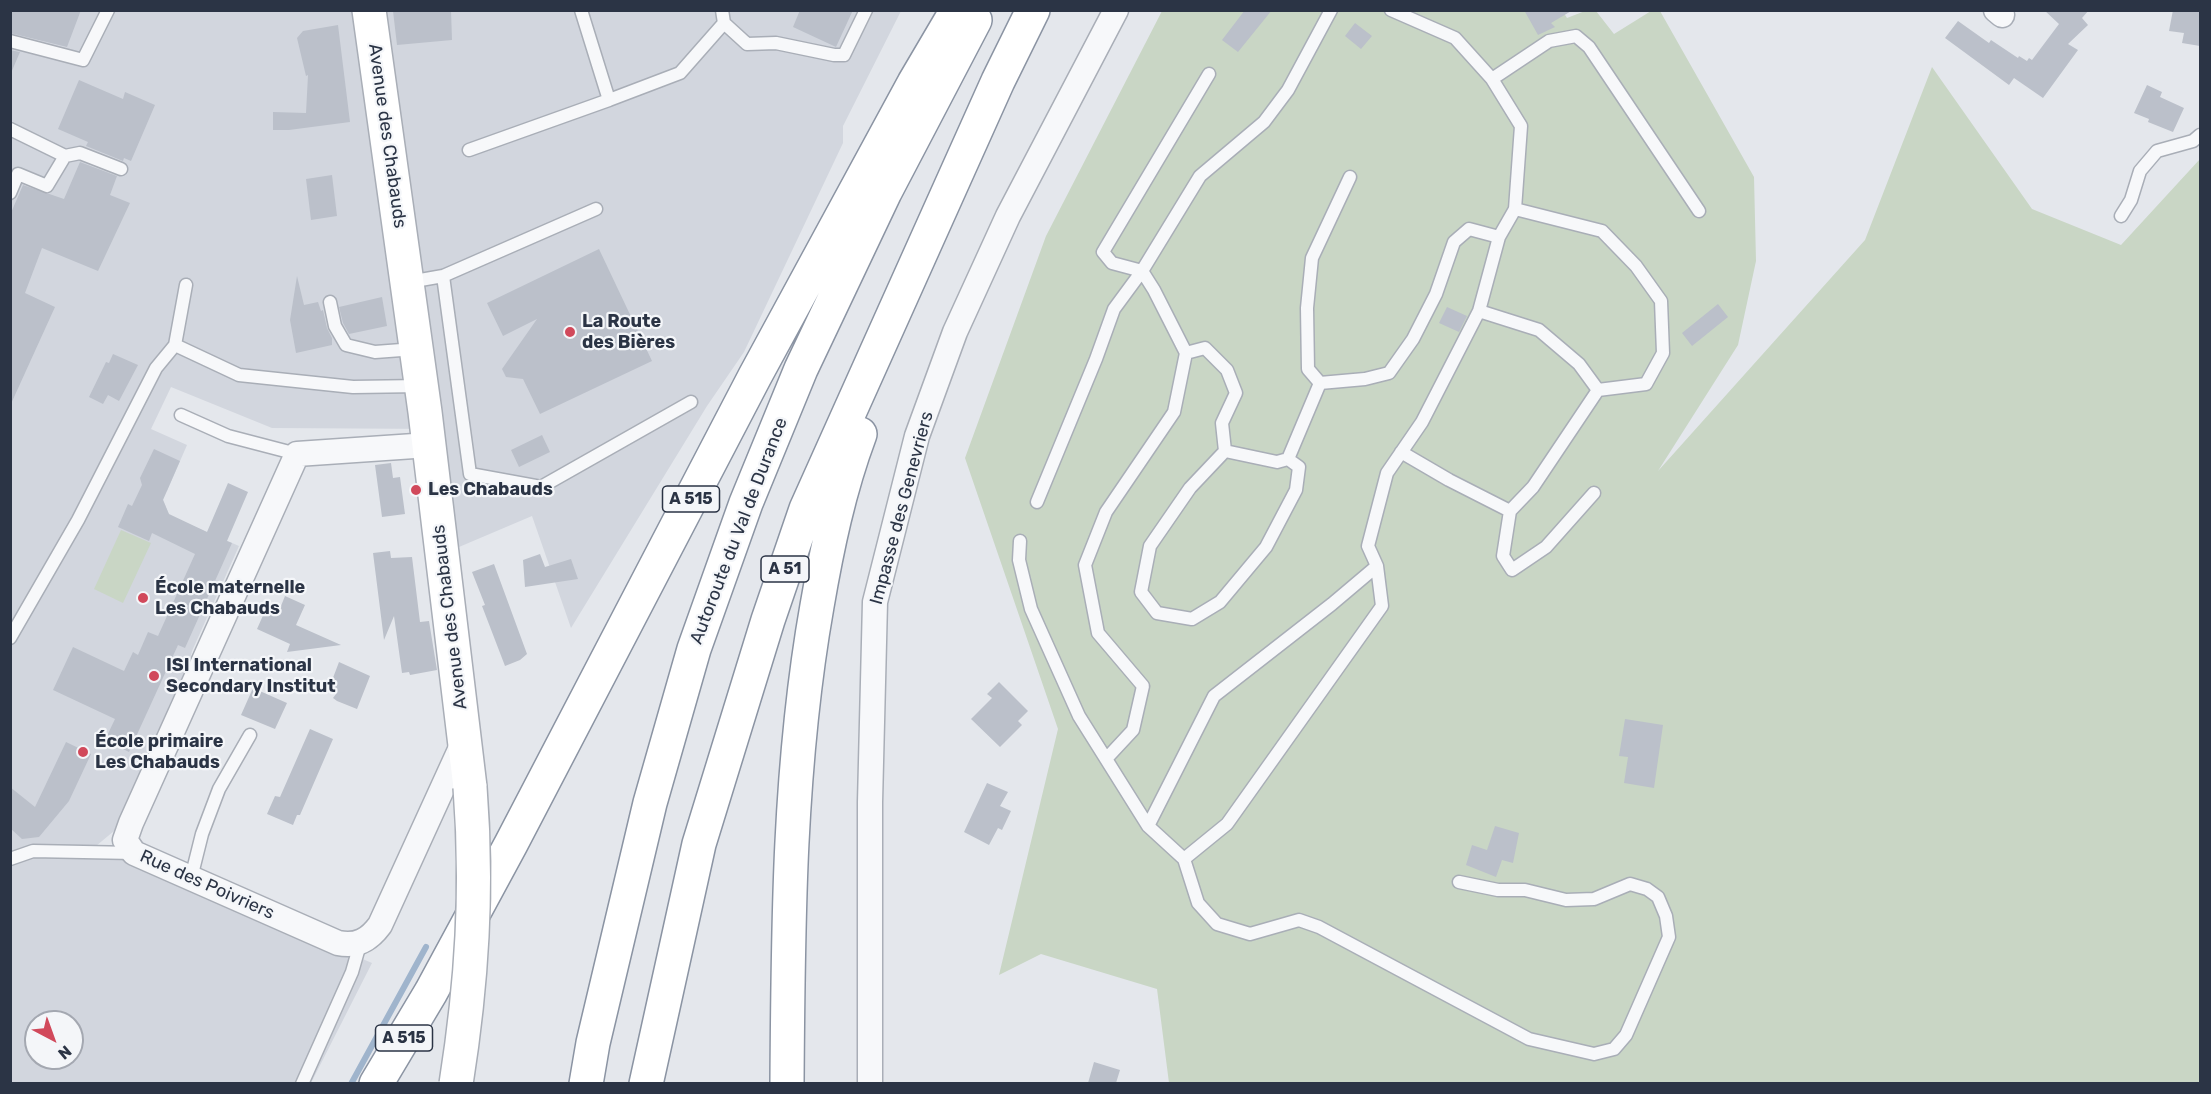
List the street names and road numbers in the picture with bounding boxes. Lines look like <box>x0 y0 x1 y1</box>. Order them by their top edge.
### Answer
street label: Avenue des Chabauds <box>363 42 411 230</box>
street label: Impasse des Genevriers <box>866 409 938 607</box>
street label: Autoroute du Val de Durance <box>686 415 792 647</box>
road number: A 515 <box>662 486 720 512</box>
street label: Avenue des Chabauds <box>428 523 472 711</box>
road number: A 51 <box>761 556 809 582</box>
street label: Rue des Poivriers <box>136 846 278 924</box>
road number: A 515 <box>376 1025 432 1051</box>

